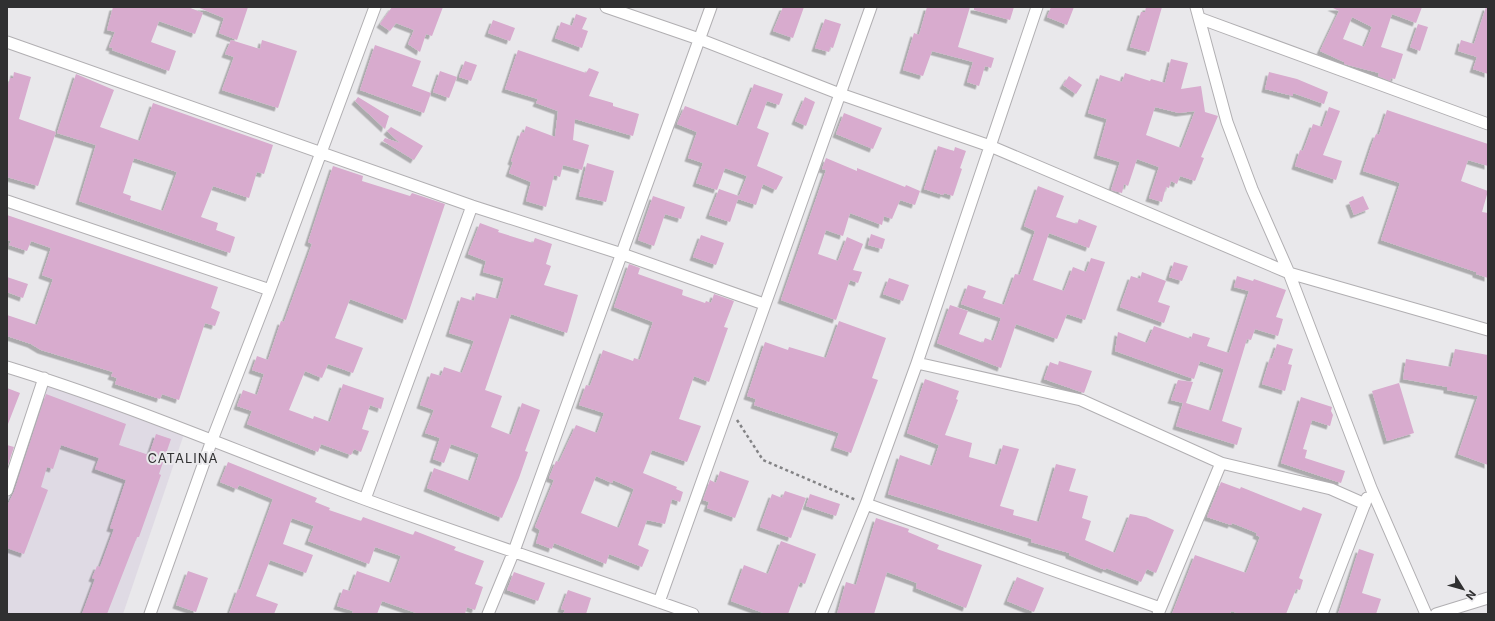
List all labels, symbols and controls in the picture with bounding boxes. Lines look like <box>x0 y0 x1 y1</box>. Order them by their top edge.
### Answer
district label: CATALINA <box>148 450 218 466</box>
north arrow <box>1443 569 1483 609</box>
text: N <box>1463 587 1479 603</box>

